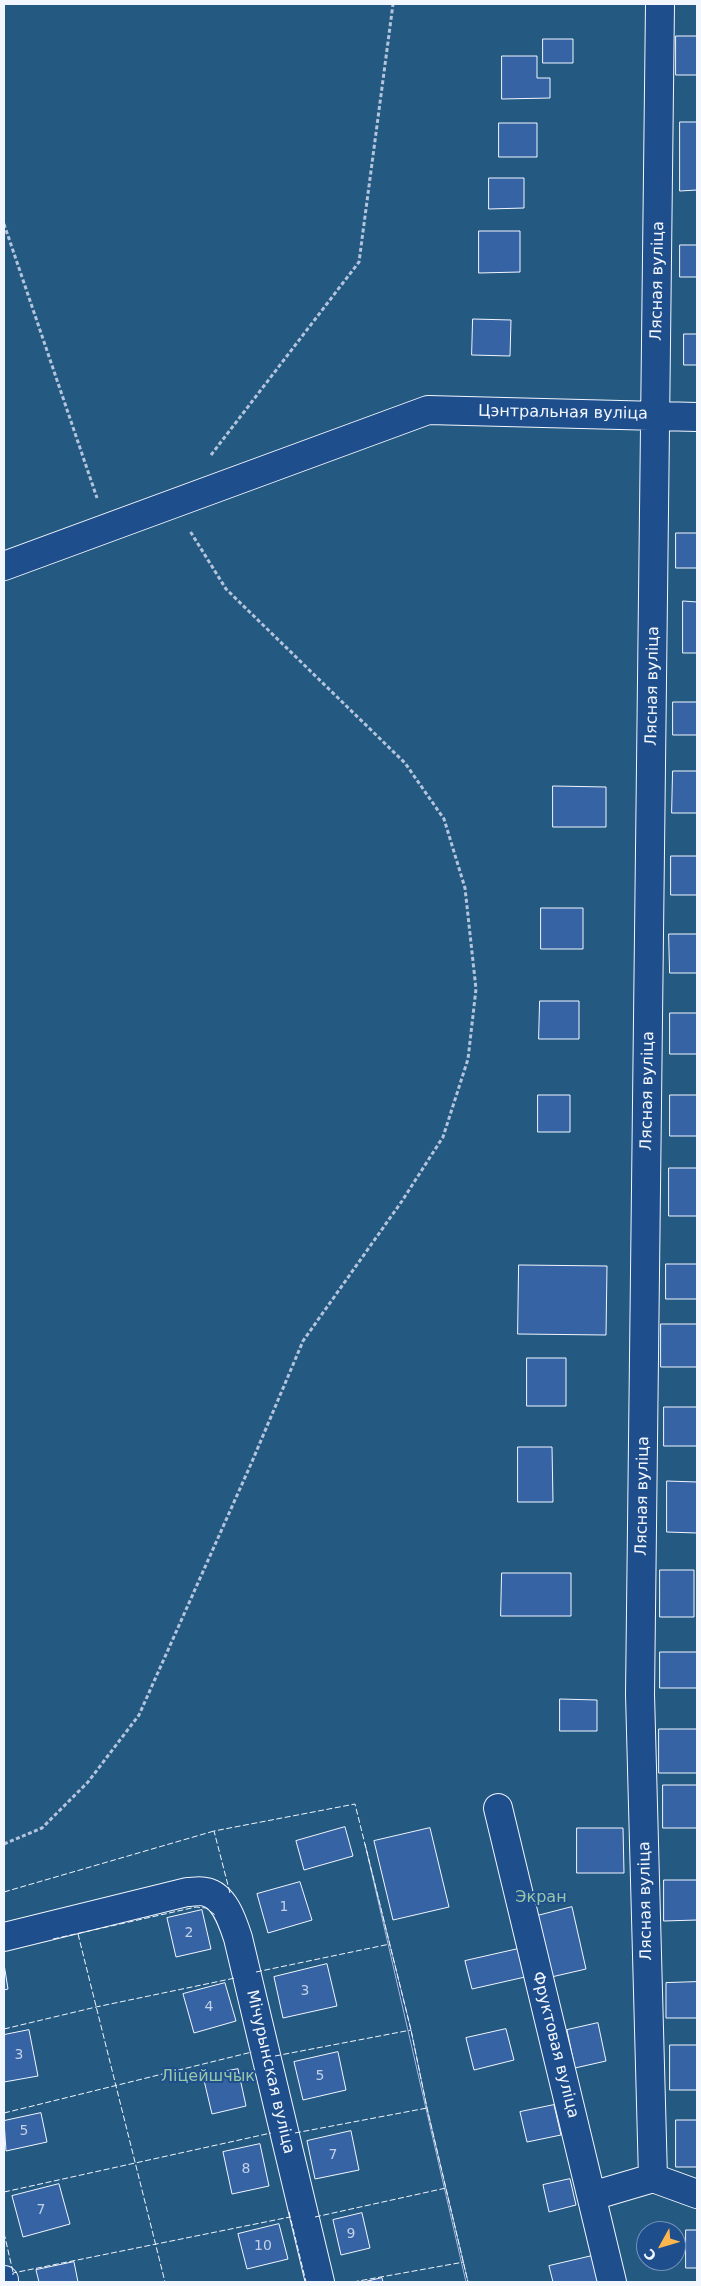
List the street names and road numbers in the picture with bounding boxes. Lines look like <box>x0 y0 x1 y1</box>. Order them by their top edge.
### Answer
street label: Лясная вуліца <box>647 221 669 341</box>
street label: Цэнтральная вуліца <box>478 402 648 424</box>
street label: Лясная вуліца <box>642 626 664 746</box>
street label: Лясная вуліца <box>637 1031 659 1151</box>
street label: Лясная вуліца <box>632 1436 654 1556</box>
street label: Лясная вуліца <box>635 1841 657 1961</box>
street label: Фруктовая вуліца <box>527 1970 583 2120</box>
street label: Мічурынская вуліца <box>242 1988 298 2156</box>

